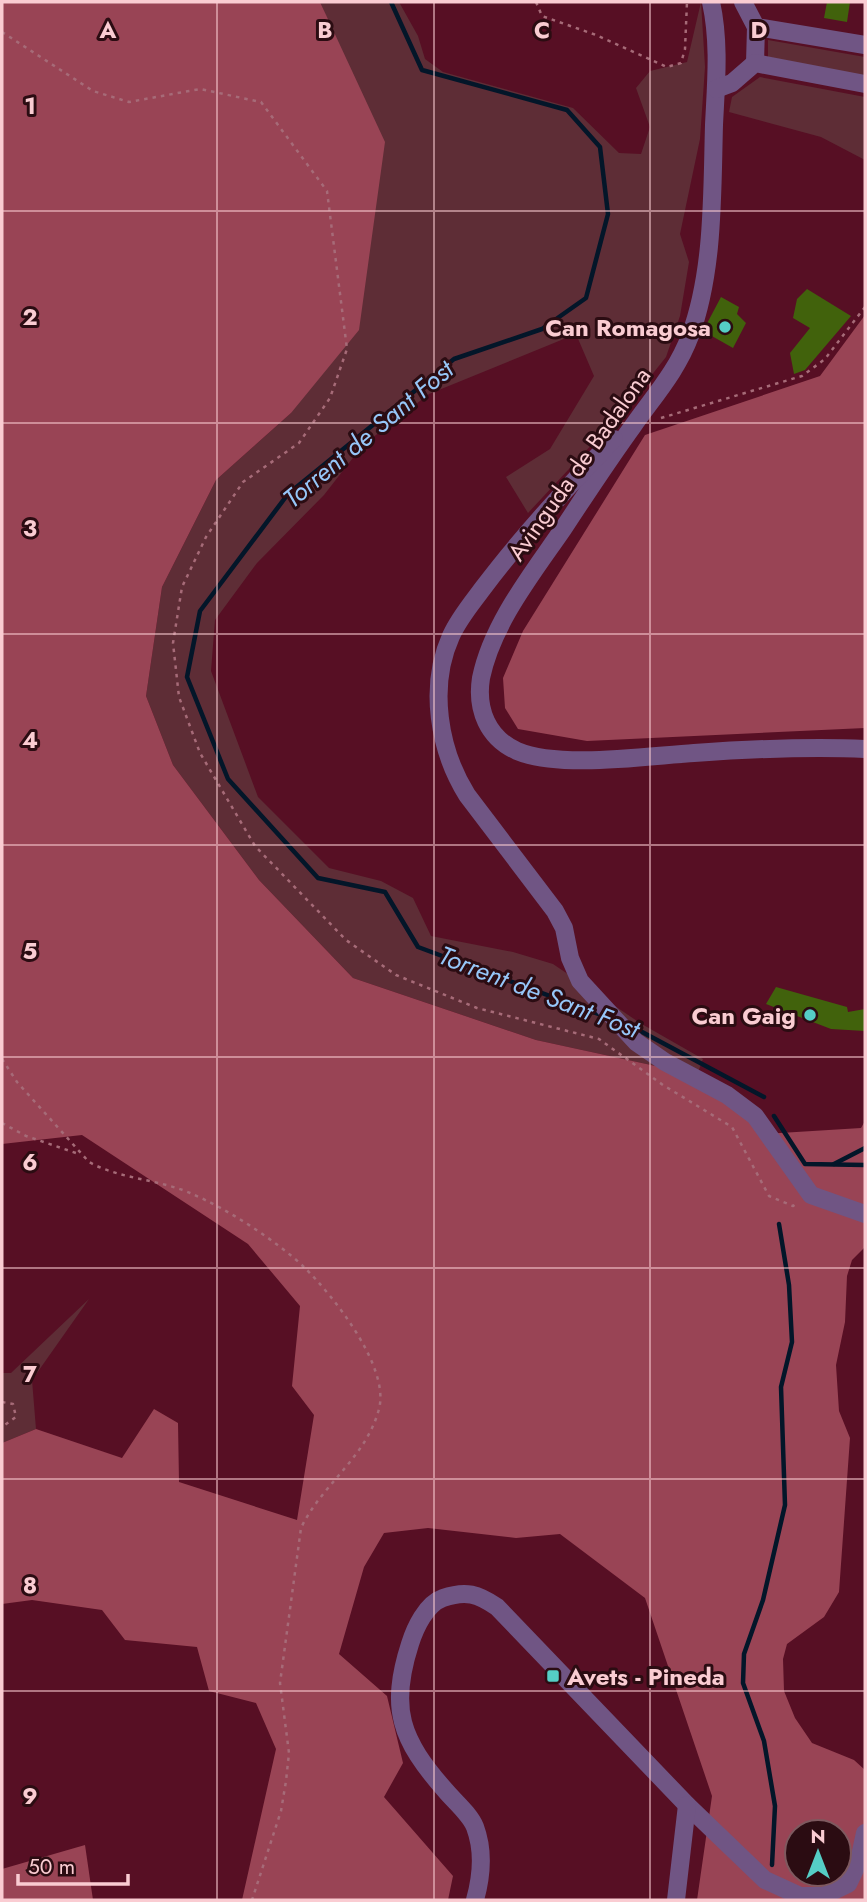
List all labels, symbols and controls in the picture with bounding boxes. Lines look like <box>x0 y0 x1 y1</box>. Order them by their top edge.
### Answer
text: A <box>99 13 117 47</box>
text: B <box>317 13 333 47</box>
text: C <box>534 13 550 47</box>
text: D <box>751 13 768 47</box>
text: 1 <box>24 89 36 123</box>
text: 2 <box>22 300 38 334</box>
place label: Can Romagosa <box>545 310 711 345</box>
marker: Can Romagosa <box>717 319 733 335</box>
water label: Torrent de Sant Fost <box>274 350 463 517</box>
street label: Avinguda de Badalona <box>499 360 659 568</box>
text: 3 <box>23 511 37 545</box>
text: 4 <box>22 723 38 757</box>
text: 5 <box>23 934 37 968</box>
water label: Torrent de Sant Fost <box>433 936 647 1048</box>
place label: Can Gaig <box>692 998 796 1033</box>
marker: Can Gaig <box>802 1007 818 1023</box>
text: 6 <box>22 1145 38 1179</box>
text: 7 <box>23 1357 37 1391</box>
text: 8 <box>23 1568 37 1602</box>
place label: Avets - Pineda <box>566 1659 725 1694</box>
marker: Avets - Pineda <box>545 1668 561 1684</box>
text: 9 <box>22 1779 38 1813</box>
north arrow <box>783 1818 853 1888</box>
text: N <box>810 1823 826 1850</box>
scale bar <box>18 1842 128 1886</box>
text: 50 m <box>28 1852 75 1882</box>

